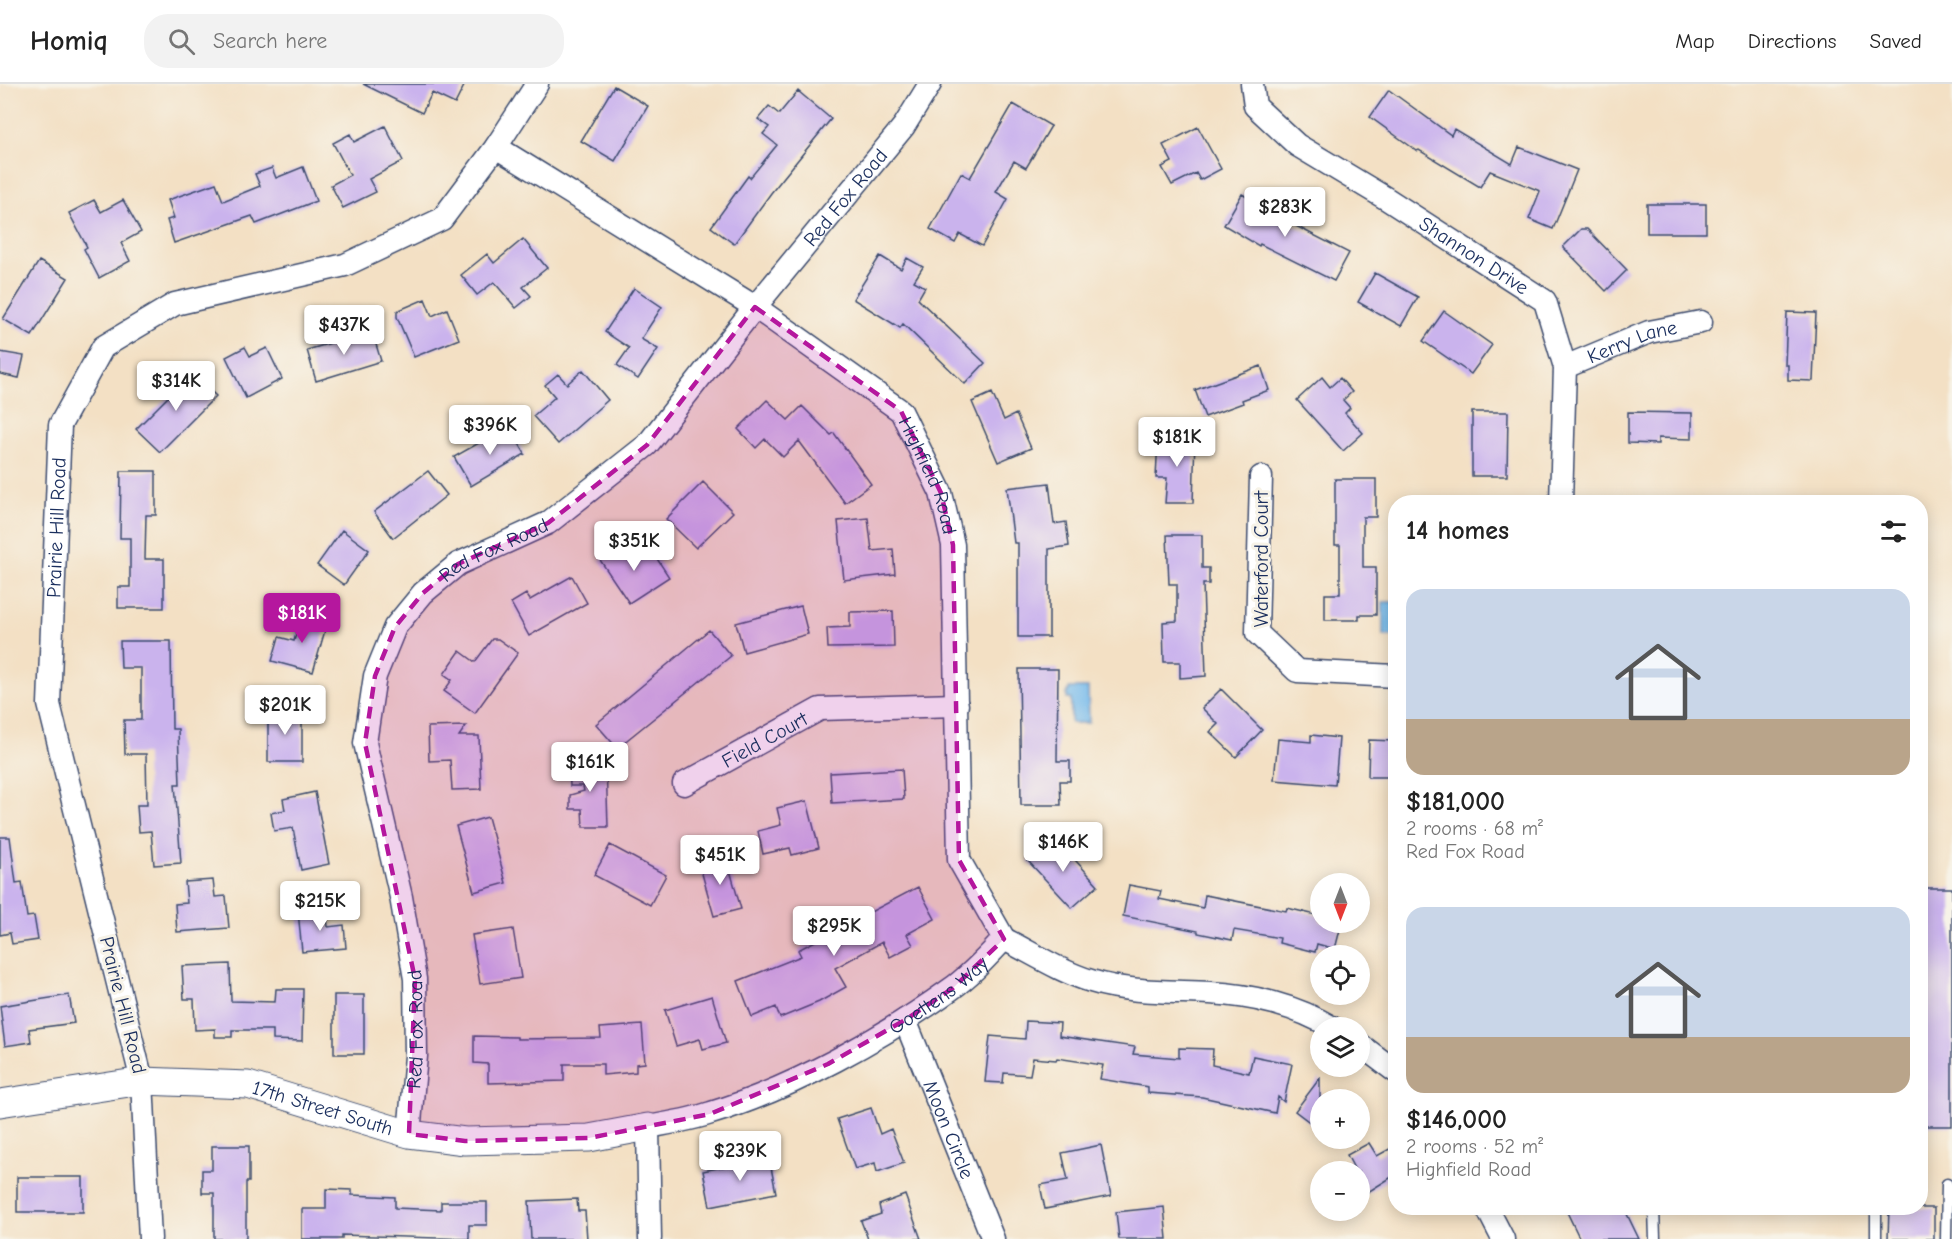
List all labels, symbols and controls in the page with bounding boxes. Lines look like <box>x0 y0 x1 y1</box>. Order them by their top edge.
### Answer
search box <box>144 14 564 68</box>
text: Homiq <box>30 25 108 57</box>
icon: search <box>165 25 198 58</box>
text: Search here <box>213 28 327 54</box>
text: Map <box>1675 29 1715 53</box>
text: Directions <box>1748 29 1837 53</box>
text: Saved <box>1870 29 1922 53</box>
street label: Red Fox Road <box>799 144 892 251</box>
pin: $283K <box>1243 187 1327 238</box>
text: $283K <box>1258 195 1312 218</box>
street label: Shannon Drive <box>1415 211 1533 299</box>
pin: $437K <box>302 305 386 356</box>
text: $437K <box>318 313 370 336</box>
street label: Kerry Lane <box>1584 315 1679 368</box>
pin: $314K <box>134 361 218 412</box>
text: $314K <box>151 369 201 392</box>
pin: $396K <box>448 405 532 456</box>
text: $396K <box>463 413 517 436</box>
street label: Highfield Road <box>894 413 962 536</box>
pin: $181K <box>1135 417 1219 468</box>
text: $181K <box>1152 425 1202 448</box>
street label: Prairie Hill Road <box>42 457 70 598</box>
street label: Waterford Court <box>1250 489 1273 627</box>
street label: Red Fox Road <box>434 513 552 586</box>
icon: filters <box>1877 515 1910 548</box>
text: 14 homes <box>1406 516 1509 546</box>
pin: $351K <box>592 521 676 572</box>
text: $351K <box>608 529 660 552</box>
pin: $181K <box>260 593 344 644</box>
text: $181K <box>277 601 327 624</box>
icon: home <box>1604 628 1712 736</box>
pin: $201K <box>243 685 327 736</box>
text: $201K <box>259 693 311 716</box>
street label: Field Court <box>718 706 813 772</box>
pin: $161K <box>548 742 632 793</box>
text: $161K <box>565 750 615 773</box>
text: $181,000 <box>1406 787 1505 817</box>
text: 2 rooms · 68 m² <box>1406 817 1543 840</box>
pin: $146K <box>1021 822 1105 873</box>
text: $146K <box>1038 830 1088 853</box>
pin: $451K <box>678 835 762 886</box>
text: Red Fox Road <box>1406 840 1525 863</box>
text: $451K <box>694 843 746 866</box>
north arrow <box>1310 873 1370 933</box>
map controls <box>1310 873 1370 1221</box>
pin: $215K <box>278 881 362 932</box>
text: $215K <box>294 889 346 912</box>
pin: $295K <box>792 906 876 957</box>
text: $295K <box>807 914 861 937</box>
street label: Prairie Hill Road <box>95 934 151 1076</box>
button: locate <box>1310 945 1370 1005</box>
icon: home <box>1604 946 1712 1054</box>
street label: Goettens Way <box>885 951 993 1039</box>
street label: Red Fox Road <box>402 968 428 1090</box>
button: layers <box>1310 1017 1370 1077</box>
street label: 17th Street South <box>250 1076 396 1140</box>
street label: Moon Circle <box>919 1077 979 1182</box>
button: + <box>1310 1089 1370 1149</box>
text: $146,000 <box>1406 1105 1507 1135</box>
pin: $239K <box>698 1131 782 1182</box>
text: 2 rooms · 52 m² <box>1406 1135 1543 1158</box>
text: $239K <box>713 1139 767 1162</box>
text: Highfield Road <box>1406 1158 1531 1181</box>
button: − <box>1310 1161 1370 1221</box>

